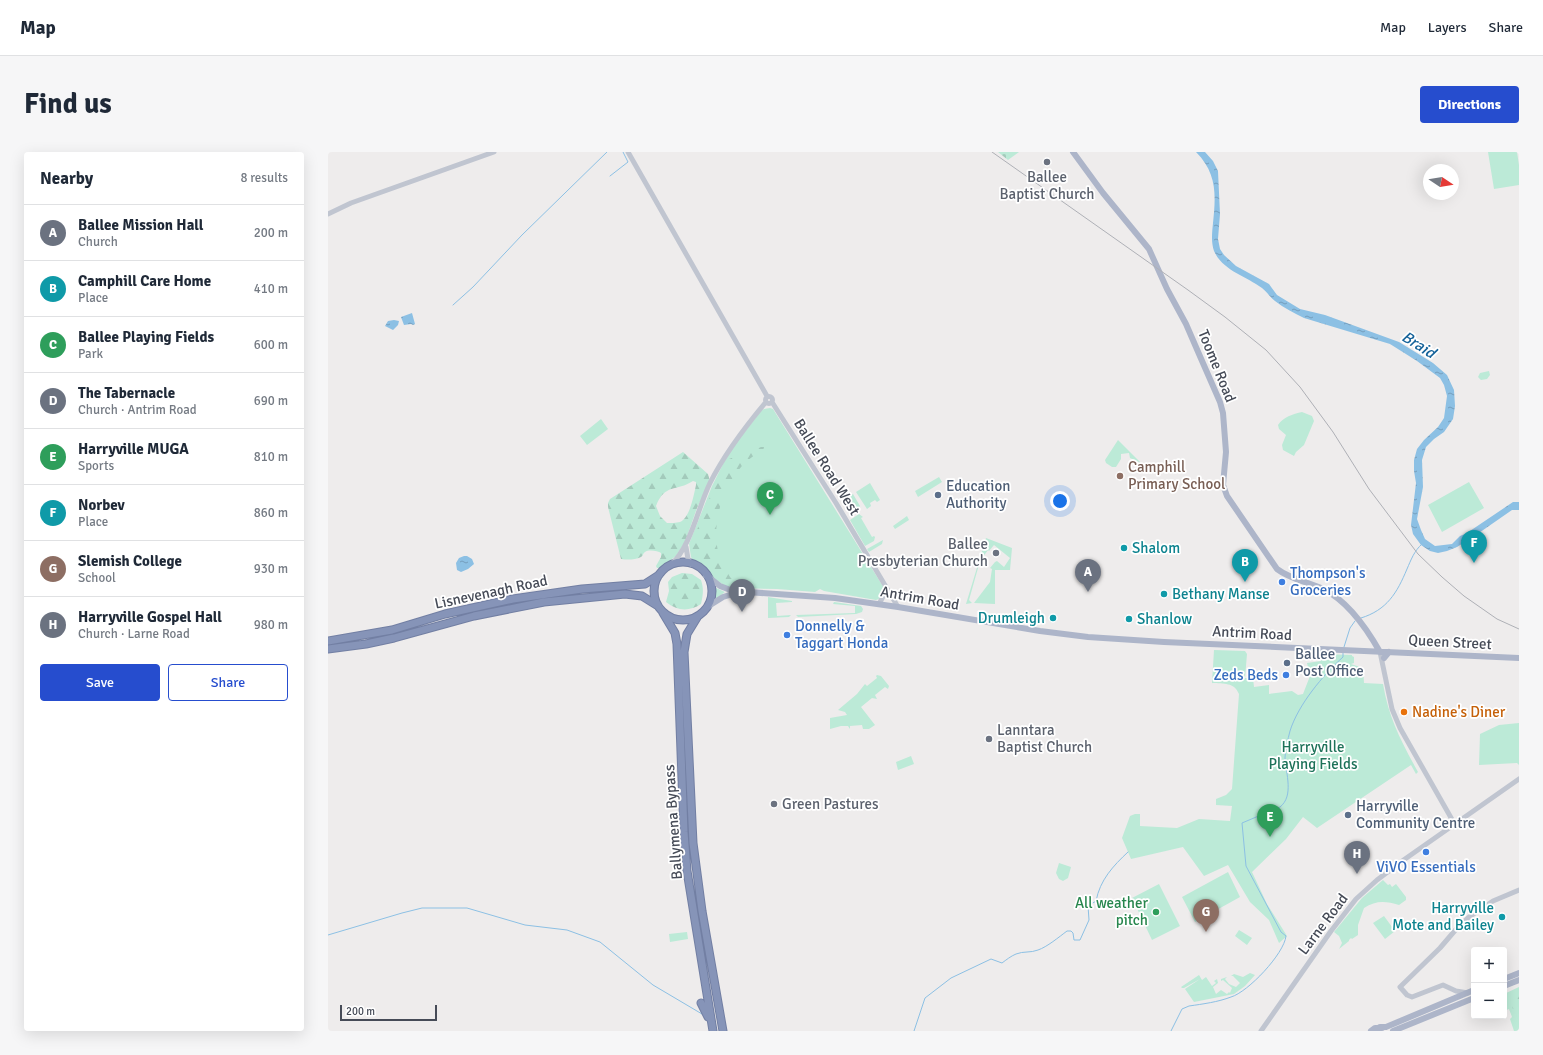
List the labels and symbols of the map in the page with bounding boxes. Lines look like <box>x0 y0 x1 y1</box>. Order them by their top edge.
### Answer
marker: Ballee Baptist Church <box>1042 157 1052 167</box>
north arrow <box>1423 164 1459 200</box>
place label: Ballee Baptist Church <box>999 168 1095 203</box>
street label: Toome Road <box>1194 327 1240 405</box>
water label: Braid <box>1398 327 1441 364</box>
street label: Ballee Road West <box>790 415 864 519</box>
place label: Camphill Primary School <box>1128 458 1225 493</box>
marker: Camphill Primary School <box>1115 471 1125 481</box>
place label: Education Authority <box>946 477 1010 512</box>
pin: C <box>757 482 783 515</box>
marker: Education Authority <box>933 490 943 500</box>
your location <box>1050 491 1070 511</box>
pin: F <box>1461 530 1487 563</box>
place label: Ballee Presbyterian Church <box>858 535 988 570</box>
place label: Shalom <box>1132 539 1180 557</box>
marker: Shalom <box>1119 543 1129 553</box>
marker: Ballee Presbyterian Church <box>991 548 1001 558</box>
pin: B <box>1232 549 1258 582</box>
pin: A <box>1075 559 1101 592</box>
place label: Thompson's Groceries <box>1290 564 1366 599</box>
street label: Lisnevenagh Road <box>433 571 549 613</box>
marker: Thompson's Groceries <box>1277 577 1287 587</box>
pin: D <box>729 579 755 612</box>
street label: Antrim Road <box>879 582 961 614</box>
place label: Bethany Manse <box>1172 585 1270 603</box>
marker: Bethany Manse <box>1159 589 1169 599</box>
place label: Drumleigh <box>978 609 1045 627</box>
place label: Shanlow <box>1137 610 1192 628</box>
marker: Drumleigh <box>1048 613 1058 623</box>
marker: Shanlow <box>1124 614 1134 624</box>
place label: Donnelly & Taggart Honda <box>795 617 888 652</box>
street label: Antrim Road <box>1212 622 1292 644</box>
marker: Donnelly & Taggart Honda <box>782 630 792 640</box>
street label: Queen Street <box>1408 631 1492 653</box>
place label: Ballee Post Office <box>1295 645 1364 680</box>
marker: Ballee Post Office <box>1282 658 1292 668</box>
place label: Zeds Beds <box>1214 666 1278 684</box>
marker: Zeds Beds <box>1281 670 1291 680</box>
place label: Nadine's Diner <box>1412 703 1506 721</box>
marker: Nadine's Diner <box>1399 707 1409 717</box>
place label: Lanntara Baptist Church <box>997 721 1092 756</box>
marker: Lanntara Baptist Church <box>984 734 994 744</box>
park label: Harryville Playing Fields <box>1268 738 1358 773</box>
street label: Ballymena Bypass <box>660 763 686 880</box>
place label: Green Pastures <box>782 795 879 813</box>
place label: Harryville Community Centre <box>1356 797 1475 832</box>
marker: Green Pastures <box>769 799 779 809</box>
pin: E <box>1257 804 1283 837</box>
marker: Harryville Community Centre <box>1343 810 1353 820</box>
pin: H <box>1344 841 1370 874</box>
marker: ViVO Essentials <box>1421 847 1431 857</box>
place label: ViVO Essentials <box>1376 858 1476 876</box>
street label: Larne Road <box>1294 890 1352 958</box>
place label: All weather pitch <box>1075 894 1148 929</box>
pin: G <box>1193 899 1219 932</box>
place label: Harryville Mote and Bailey <box>1392 899 1494 934</box>
marker: All weather pitch <box>1151 907 1161 917</box>
marker: Harryville Mote and Bailey <box>1497 912 1507 922</box>
scale bar <box>340 1003 437 1022</box>

